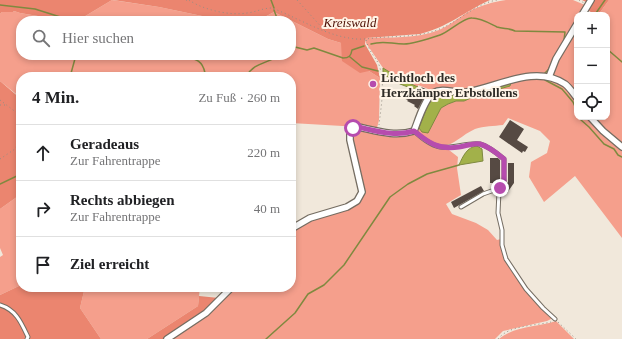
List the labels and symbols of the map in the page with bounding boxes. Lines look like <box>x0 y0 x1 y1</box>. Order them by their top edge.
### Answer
park label: Kreiswald <box>323 15 377 30</box>
place label: Lichtloch des Herzkämper Erbstollens <box>381 70 518 100</box>
marker: Lichtloch des Herzkämper Erbstollens <box>368 79 378 89</box>
route start <box>344 119 362 137</box>
route end <box>491 179 509 197</box>

